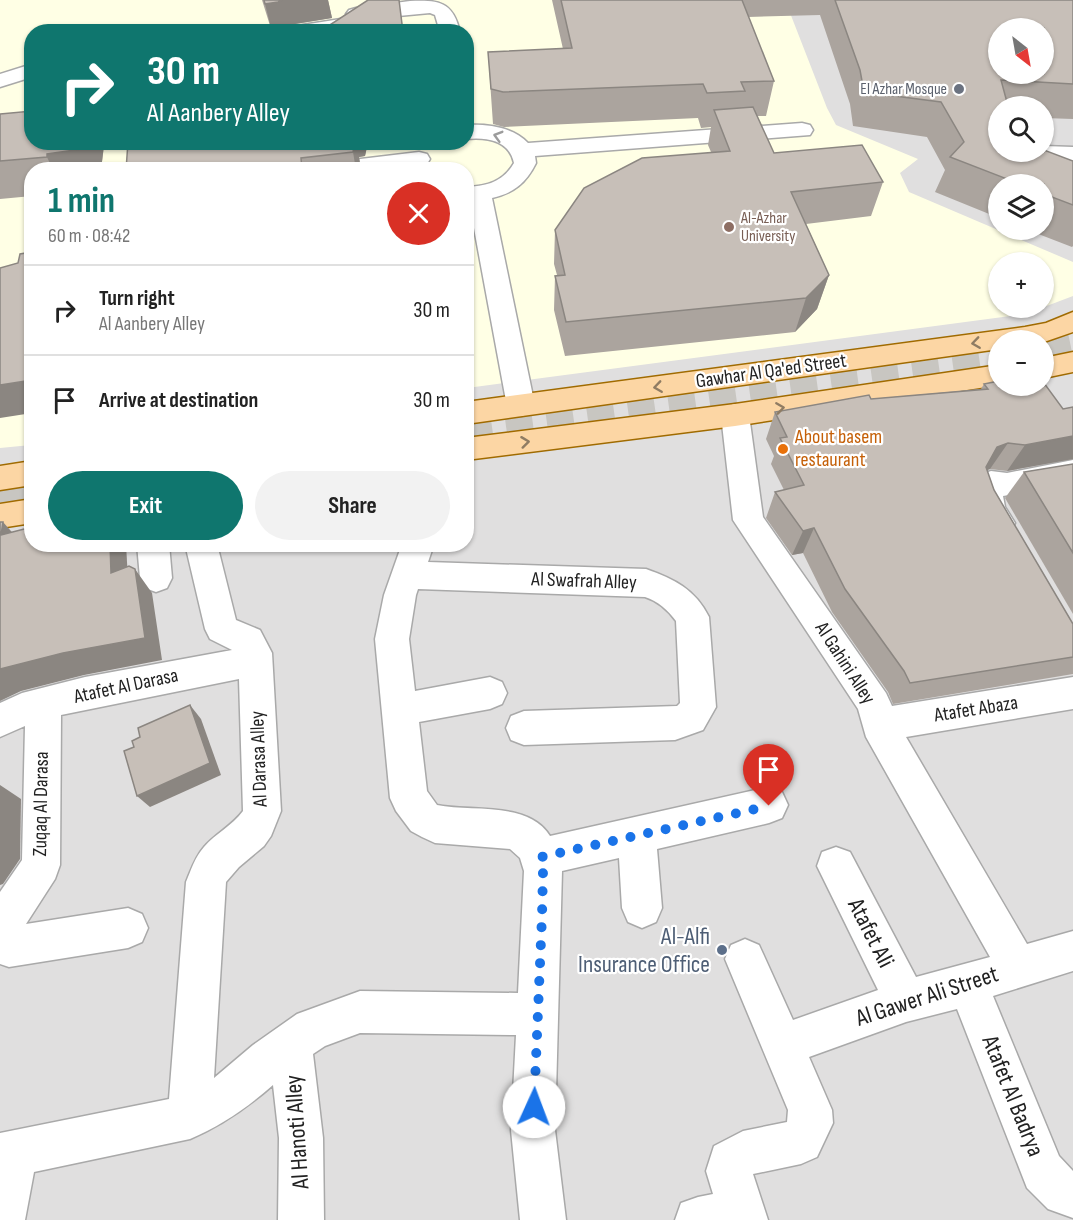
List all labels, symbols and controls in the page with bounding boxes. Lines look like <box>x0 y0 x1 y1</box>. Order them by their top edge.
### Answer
north arrow <box>988 18 1054 84</box>
map controls <box>988 18 1054 396</box>
text: 30 m <box>147 46 220 97</box>
icon: right <box>48 48 126 126</box>
place label: El Azhar Mosque <box>860 80 947 99</box>
marker: El Azhar Mosque <box>952 82 966 96</box>
button: search <box>988 96 1054 162</box>
text: Al Aanbery Alley <box>147 97 290 129</box>
one-way arrow <box>493 131 504 143</box>
button: layers <box>988 174 1054 240</box>
text: 1 min <box>48 180 115 223</box>
button: close <box>387 182 450 245</box>
place label: Al-Azhar University <box>740 209 795 246</box>
marker: Al-Azhar University <box>722 220 736 234</box>
text: 60 m · 08:42 <box>48 224 130 248</box>
button: + <box>988 252 1054 318</box>
text: Turn right <box>99 285 175 312</box>
icon: right <box>48 294 81 327</box>
text: 30 m <box>413 297 450 324</box>
text: Al Aanbery Alley <box>99 312 205 336</box>
button: − <box>988 330 1054 396</box>
one-way arrow <box>971 336 980 348</box>
street label: Gawhar Al Qa'ed Street <box>694 349 848 393</box>
one-way arrow <box>653 380 662 392</box>
icon: arrive <box>48 384 81 417</box>
text: Arrive at destination <box>99 387 258 414</box>
text: 30 m <box>413 387 450 414</box>
one-way arrow <box>775 402 785 415</box>
place label: About basem restaurant <box>794 425 882 472</box>
one-way arrow <box>520 436 529 449</box>
marker: About basem restaurant <box>776 442 790 456</box>
button: Exit <box>48 471 243 540</box>
button: Share <box>255 471 450 540</box>
street label: Al Swafrah Alley <box>530 567 637 595</box>
street label: Al Gahini Alley <box>809 617 881 709</box>
street label: Atafet Al Darasa <box>71 663 180 709</box>
street label: Atafet Abaza <box>931 691 1020 728</box>
street label: Al Darasa Alley <box>245 710 273 808</box>
pin <box>743 744 794 806</box>
street label: Zuqaq Al Darasa <box>28 751 54 857</box>
icon: arrive <box>752 753 785 786</box>
street label: Atafet Ali <box>841 893 901 973</box>
place label: Al-Alfi Insurance Office <box>578 922 710 979</box>
marker: Al-Alfi Insurance Office <box>715 943 729 957</box>
street label: Al Gawer Ali Street <box>851 959 1002 1033</box>
street label: Atafet Al Badrya <box>975 1030 1050 1161</box>
street label: Al Hanoti Alley <box>279 1074 316 1191</box>
position arrow <box>502 1075 566 1139</box>

